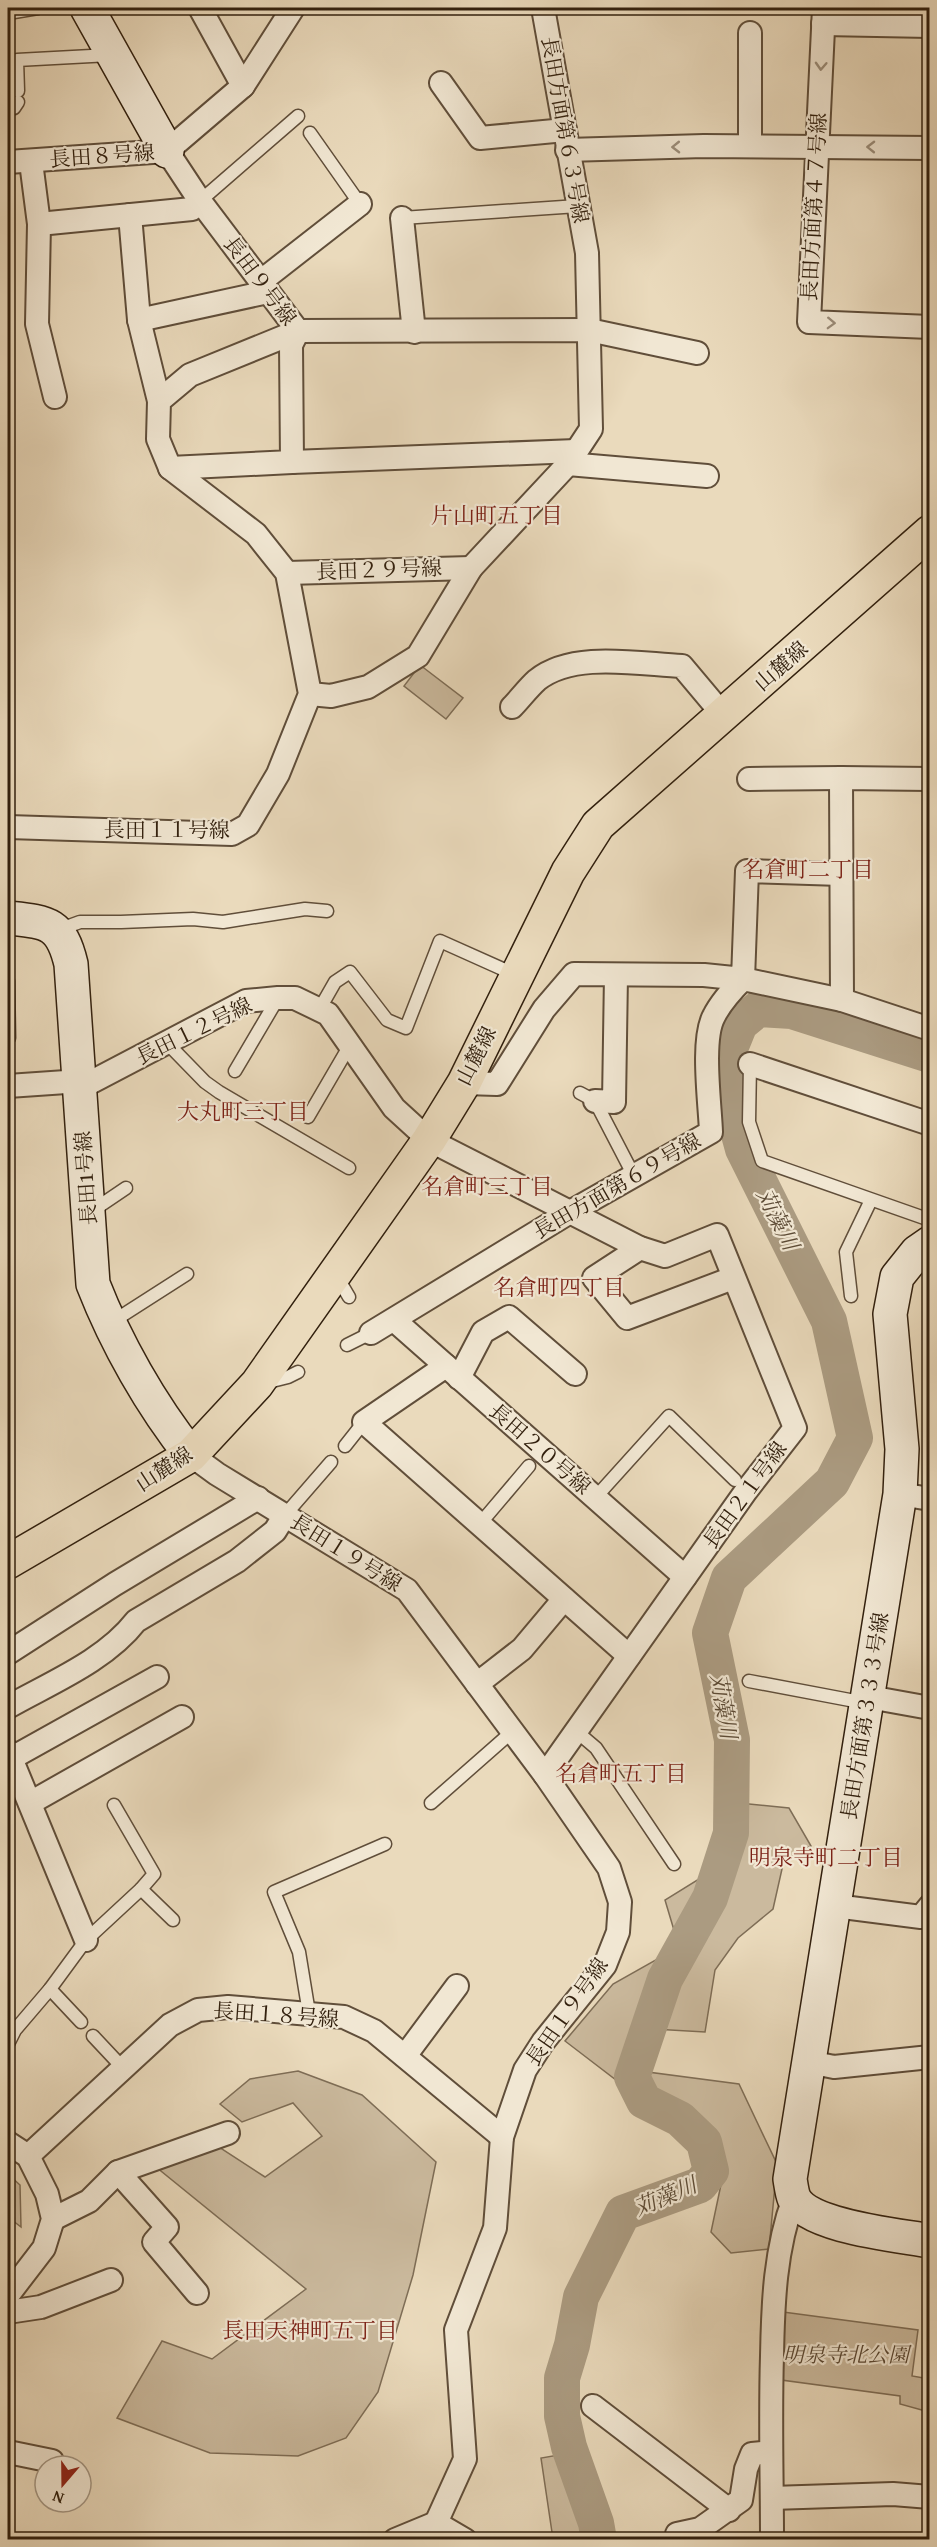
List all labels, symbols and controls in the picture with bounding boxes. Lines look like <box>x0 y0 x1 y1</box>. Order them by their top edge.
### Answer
street label: 長田方面第６３号線 <box>534 34 597 226</box>
one-way arrow <box>815 61 828 70</box>
street label: 長田方面第４７号線 <box>793 112 834 302</box>
street label: 長田８号線 <box>49 136 155 175</box>
one-way arrow <box>672 140 681 153</box>
one-way arrow <box>867 141 876 153</box>
street label: 長田９号線 <box>216 229 304 332</box>
one-way arrow <box>827 316 836 329</box>
district label: 片山町五丁目 <box>431 499 563 531</box>
street label: 長田２９号線 <box>315 552 442 587</box>
street label: 山麓線 <box>747 633 815 698</box>
street label: 長田１１号線 <box>104 814 230 845</box>
district label: 名倉町二丁目 <box>742 853 874 885</box>
street label: 長田１２号線 <box>130 989 257 1072</box>
street label: 山麓線 <box>447 1021 504 1091</box>
district label: 大丸町三丁目 <box>177 1095 309 1127</box>
street label: 長田方面第６９号線 <box>527 1125 706 1246</box>
street label: 長田1号線 <box>67 1130 104 1226</box>
district label: 名倉町三丁目 <box>421 1170 553 1202</box>
water label: 苅藻川 <box>749 1182 808 1257</box>
district label: 名倉町四丁目 <box>493 1271 625 1303</box>
street label: 長田２０号線 <box>483 1396 598 1502</box>
street label: 長田２１号線 <box>695 1435 794 1555</box>
street label: 山麓線 <box>129 1438 199 1499</box>
street label: 長田１９号線 <box>285 1506 408 1599</box>
street label: 長田方面第３３３号線 <box>833 1610 896 1822</box>
water label: 苅藻川 <box>703 1671 746 1743</box>
district label: 名倉町五丁目 <box>555 1757 687 1789</box>
district label: 明泉寺町二丁目 <box>749 1841 903 1873</box>
street label: 長田１９号線 <box>518 1951 615 2072</box>
street label: 長田１８号線 <box>212 1995 340 2034</box>
water label: 苅藻川 <box>628 2168 703 2224</box>
district label: 長田天神町五丁目 <box>222 2314 398 2346</box>
park label: 明泉寺北公園 <box>783 2339 912 2370</box>
north arrow <box>33 2454 93 2514</box>
text: N <box>48 2485 67 2511</box>

